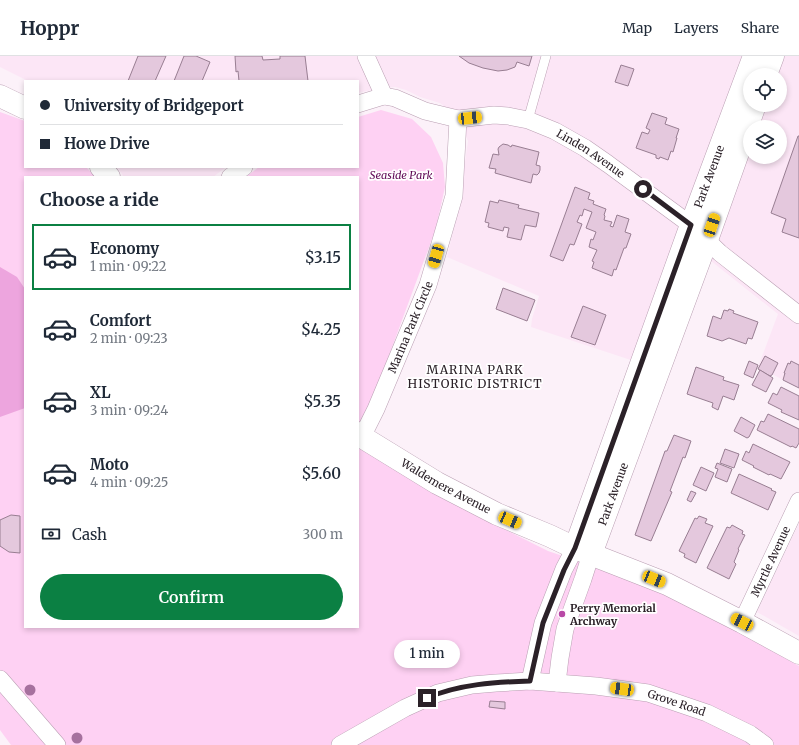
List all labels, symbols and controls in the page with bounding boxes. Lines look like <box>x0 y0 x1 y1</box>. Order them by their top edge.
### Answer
text: Hoppr <box>20 16 79 40</box>
text: Map <box>622 19 652 37</box>
text: Layers <box>674 19 719 37</box>
text: Share <box>741 19 779 37</box>
map controls <box>743 68 787 164</box>
button: locate <box>743 68 787 112</box>
text: University of Bridgeport <box>64 96 244 115</box>
car <box>457 111 483 125</box>
button: layers <box>743 120 787 164</box>
street label: Linden Avenue <box>554 126 628 181</box>
text: Howe Drive <box>64 134 150 153</box>
street label: Park Avenue <box>691 143 727 210</box>
park label: Seaside Park <box>370 168 432 182</box>
route start <box>634 180 652 198</box>
text: Choose a ride <box>40 188 159 211</box>
car <box>702 212 722 238</box>
icon: car <box>42 239 78 275</box>
text: Economy <box>90 239 159 258</box>
car <box>427 243 445 269</box>
text: $3.15 <box>305 248 341 267</box>
text: 1 min · 09:22 <box>90 258 167 275</box>
street label: Marina Park Circle <box>385 280 436 375</box>
icon: car <box>42 311 78 347</box>
text: Comfort <box>90 311 151 330</box>
text: $4.25 <box>301 320 341 339</box>
text: 2 min · 09:23 <box>90 330 168 347</box>
district label: MARINA PARK HISTORIC DISTRICT <box>407 362 543 391</box>
icon: car <box>42 383 78 419</box>
text: XL <box>90 383 111 402</box>
text: $5.35 <box>304 392 341 411</box>
text: 3 min · 09:24 <box>90 402 168 419</box>
icon: car <box>42 455 78 491</box>
text: Moto <box>90 455 129 474</box>
street label: Waldemere Avenue <box>398 455 493 517</box>
street label: Park Avenue <box>595 460 631 527</box>
text: $5.60 <box>302 464 341 483</box>
text: 4 min · 09:25 <box>90 474 168 491</box>
car <box>497 510 523 530</box>
icon: cash <box>40 523 62 545</box>
street label: Myrtle Avenue <box>748 524 793 599</box>
text: Cash <box>72 525 107 544</box>
text: 300 m <box>303 526 343 543</box>
car <box>641 569 667 589</box>
button: Confirm <box>40 574 343 620</box>
place label: Perry Memorial Archway <box>569 601 656 628</box>
marker: Perry Memorial Archway <box>557 609 567 619</box>
car <box>729 611 755 633</box>
callout: 1 min <box>394 640 460 668</box>
text: 1 min <box>410 645 444 662</box>
car <box>609 681 635 697</box>
street label: Grove Road <box>646 686 708 719</box>
route end <box>418 689 436 707</box>

